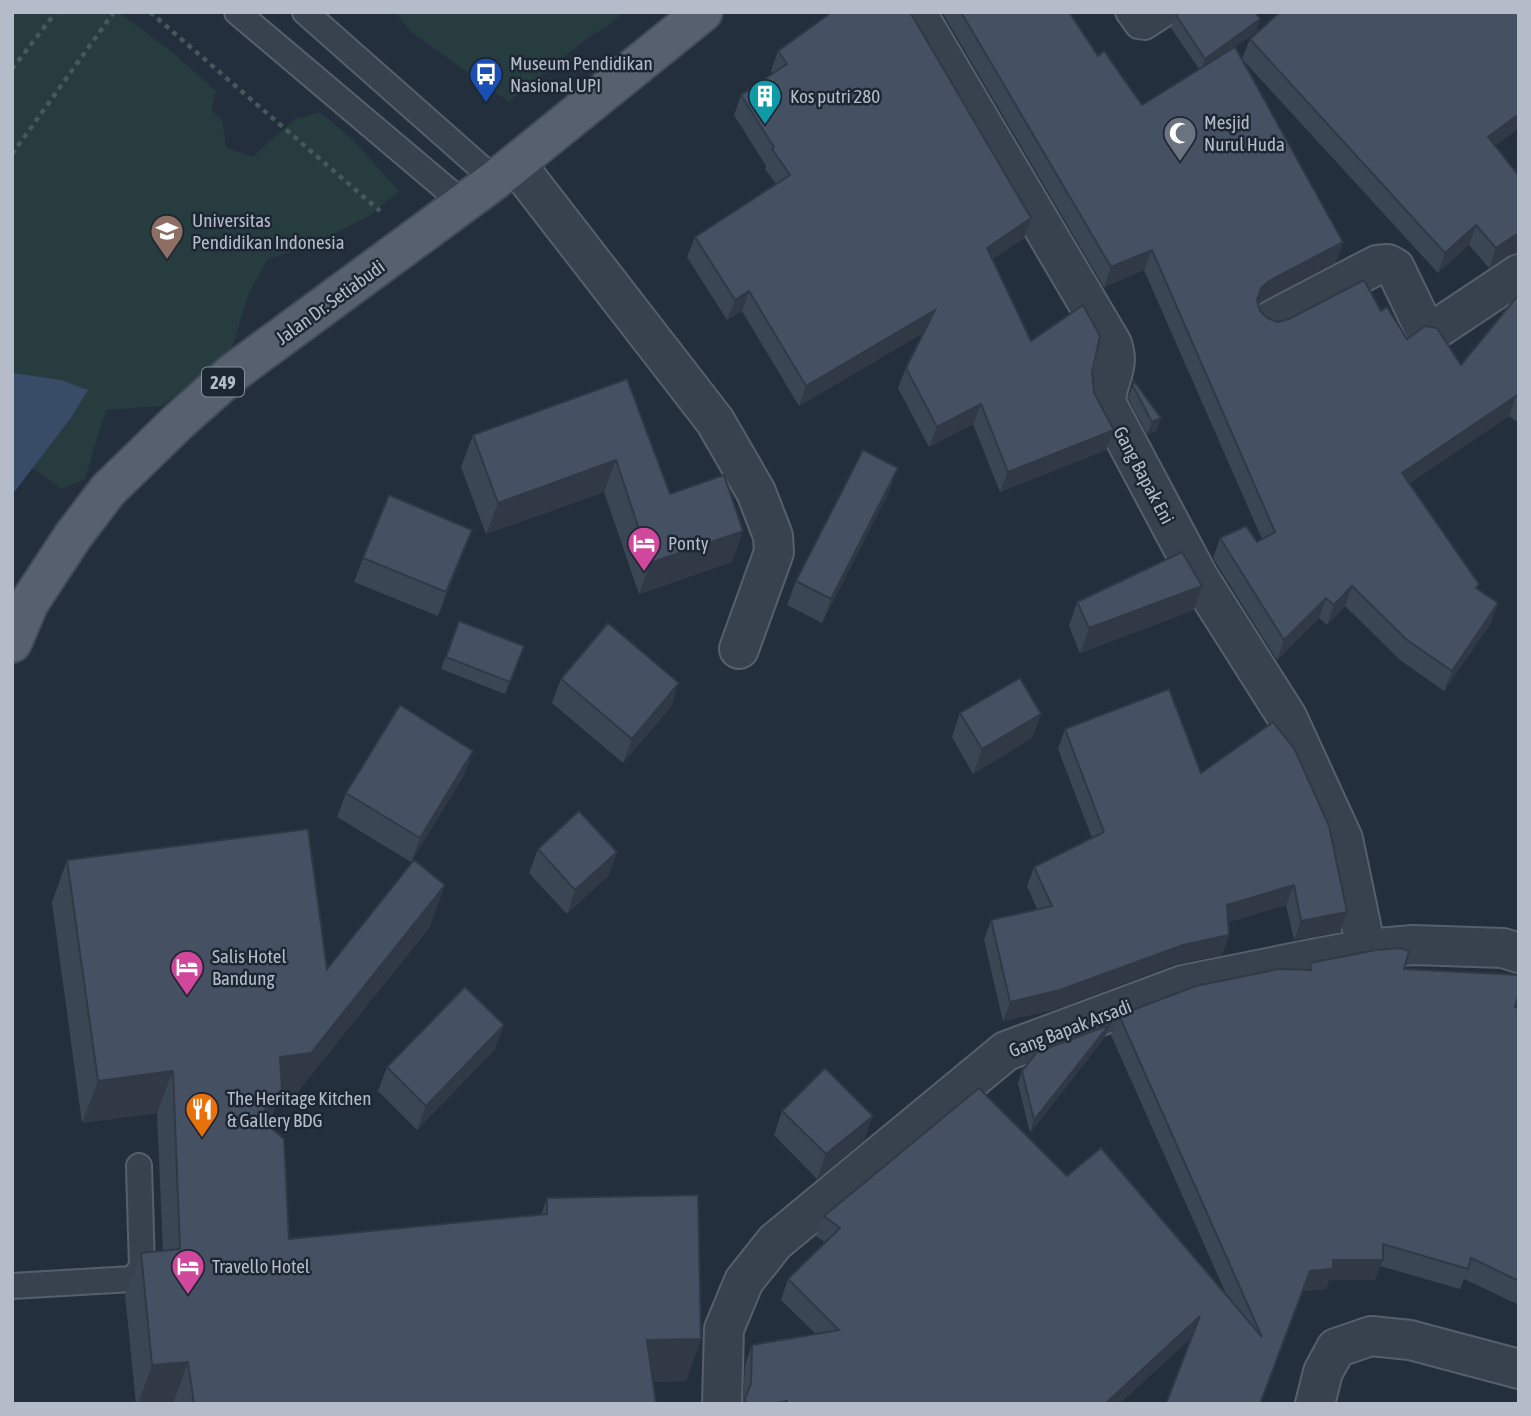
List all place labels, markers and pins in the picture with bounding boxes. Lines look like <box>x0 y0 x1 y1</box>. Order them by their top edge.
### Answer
place label: Museum Pendidikan Nasional UPI <box>510 52 653 96</box>
bus stop icon: Museum Pendidikan Nasional UPI <box>467 55 505 104</box>
building icon: Kos putri 280 <box>746 77 784 126</box>
place label: Kos putri 280 <box>790 85 880 107</box>
place label: Mesjid Nurul Huda <box>1204 111 1285 155</box>
mosque icon: Mesjid Nurul Huda <box>1161 114 1199 163</box>
place label: Universitas Pendidikan Indonesia <box>192 209 344 253</box>
school or university icon: Universitas Pendidikan Indonesia <box>148 212 186 261</box>
hotel icon: Ponty <box>625 524 663 573</box>
place label: Ponty <box>668 532 709 554</box>
place label: Salis Hotel Bandung <box>212 945 286 989</box>
hotel icon: Salis Hotel Bandung <box>168 948 206 997</box>
place label: The Heritage Kitchen & Gallery BDG <box>227 1087 371 1131</box>
restaurant icon: The Heritage Kitchen & Gallery BDG <box>183 1090 221 1139</box>
hotel icon: Travello Hotel <box>169 1247 207 1296</box>
place label: Travello Hotel <box>212 1255 310 1277</box>

